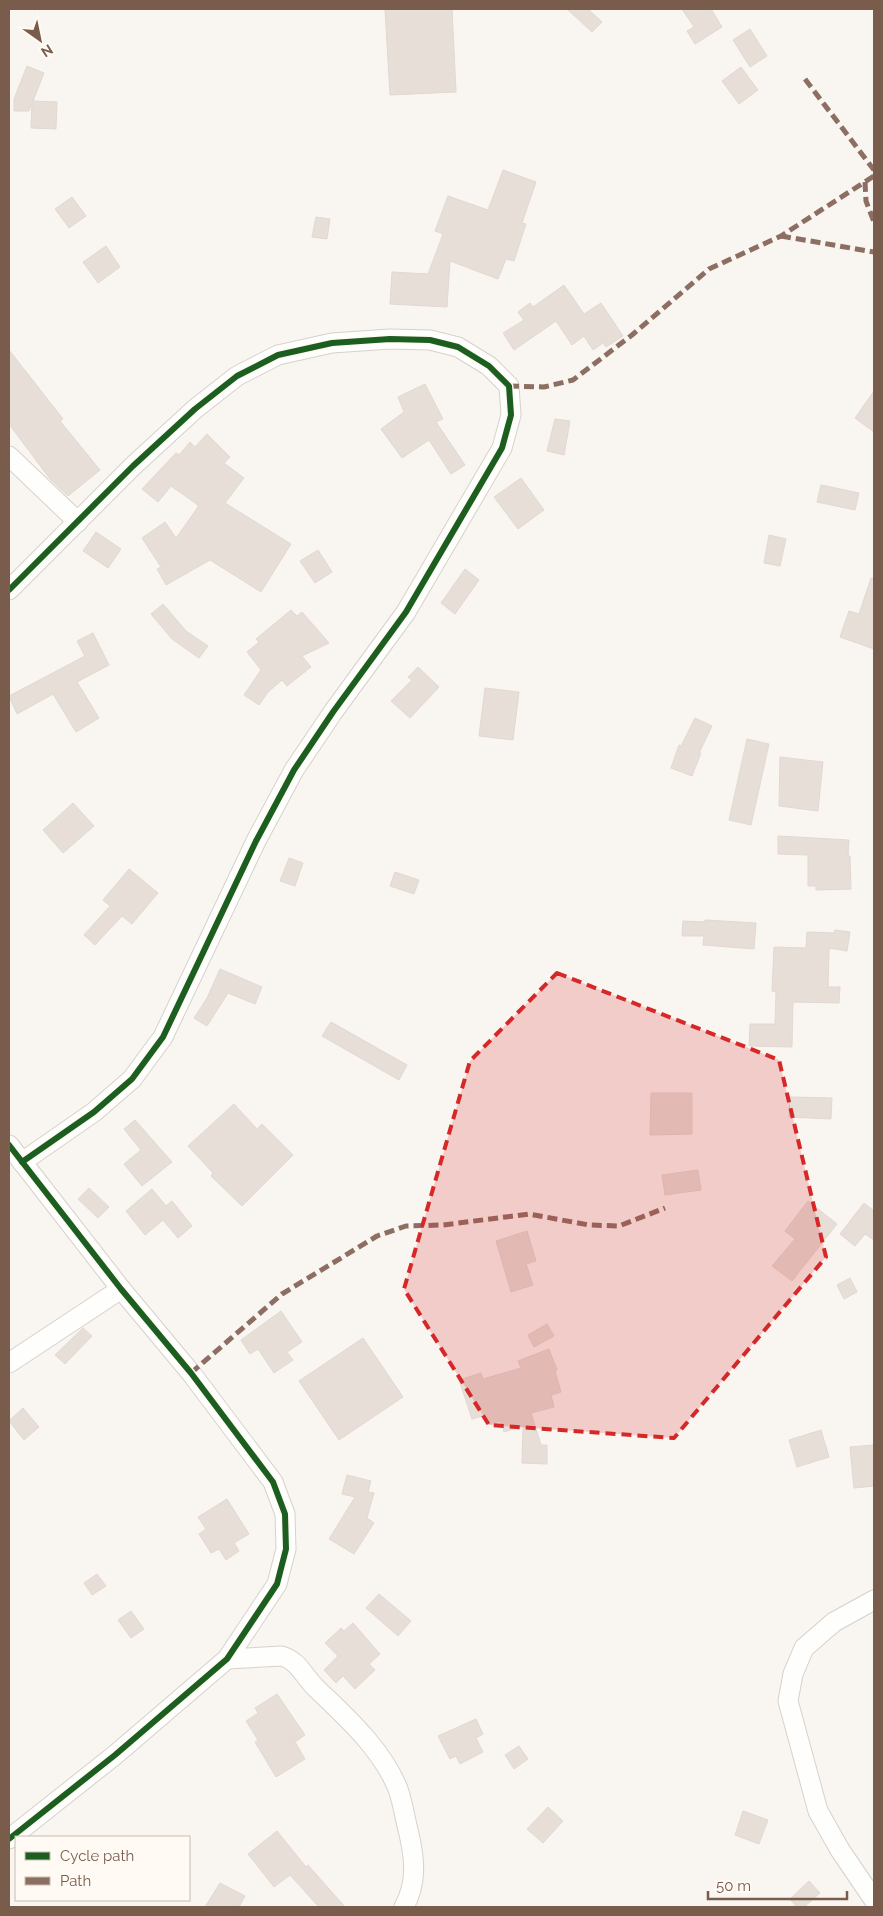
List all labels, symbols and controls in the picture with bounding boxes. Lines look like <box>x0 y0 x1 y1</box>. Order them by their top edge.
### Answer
north arrow <box>15 15 65 65</box>
text: N <box>38 41 56 61</box>
legend <box>15 1836 190 1901</box>
text: Cycle path <box>60 1847 134 1865</box>
scale bar <box>708 1868 847 1900</box>
text: Path <box>60 1872 91 1890</box>
text: 50 m <box>716 1877 751 1895</box>

